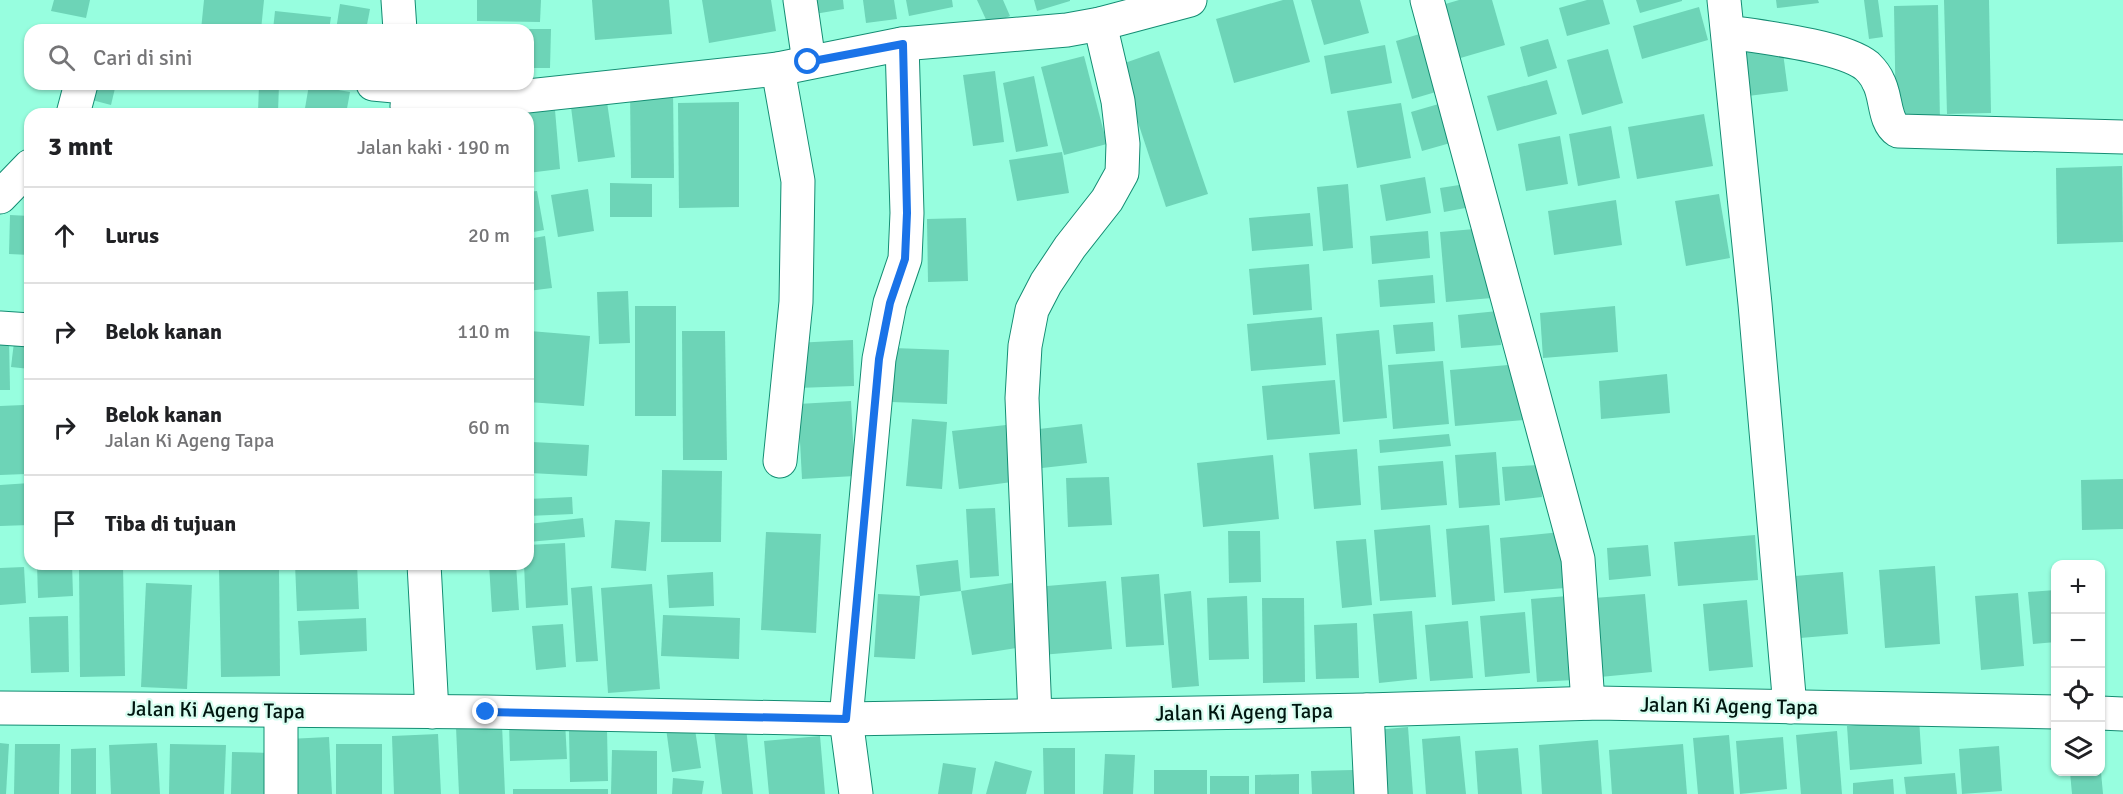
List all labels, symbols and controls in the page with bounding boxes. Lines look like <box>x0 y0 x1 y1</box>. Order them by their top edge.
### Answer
search box <box>24 24 534 90</box>
icon: search <box>45 41 78 74</box>
text: Cari di sini <box>93 44 193 71</box>
route start <box>794 48 820 74</box>
text: 3 mnt <box>48 131 113 163</box>
text: Jalan kaki · 190 m <box>357 135 510 160</box>
icon: ahead <box>48 219 81 252</box>
text: Lurus <box>105 222 159 249</box>
text: 20 m <box>468 223 510 248</box>
icon: right <box>48 315 81 348</box>
text: Belok kanan <box>105 318 222 345</box>
text: 110 m <box>457 319 510 344</box>
text: Belok kanan <box>105 401 222 428</box>
icon: right <box>48 411 81 444</box>
text: 60 m <box>468 415 510 440</box>
text: Jalan Ki Ageng Tapa <box>105 428 274 453</box>
icon: arrive <box>48 507 81 540</box>
text: Tiba di tujuan <box>105 510 236 537</box>
map controls <box>2051 560 2105 776</box>
button: + <box>2051 560 2105 614</box>
button: − <box>2051 614 2105 668</box>
button: locate <box>2051 668 2105 722</box>
street label: Jalan Ki Ageng Tapa <box>1640 691 1818 721</box>
street label: Jalan Ki Ageng Tapa <box>127 695 305 725</box>
street label: Jalan Ki Ageng Tapa <box>1155 697 1333 727</box>
route end <box>472 698 498 724</box>
button: layers <box>2051 722 2105 776</box>

